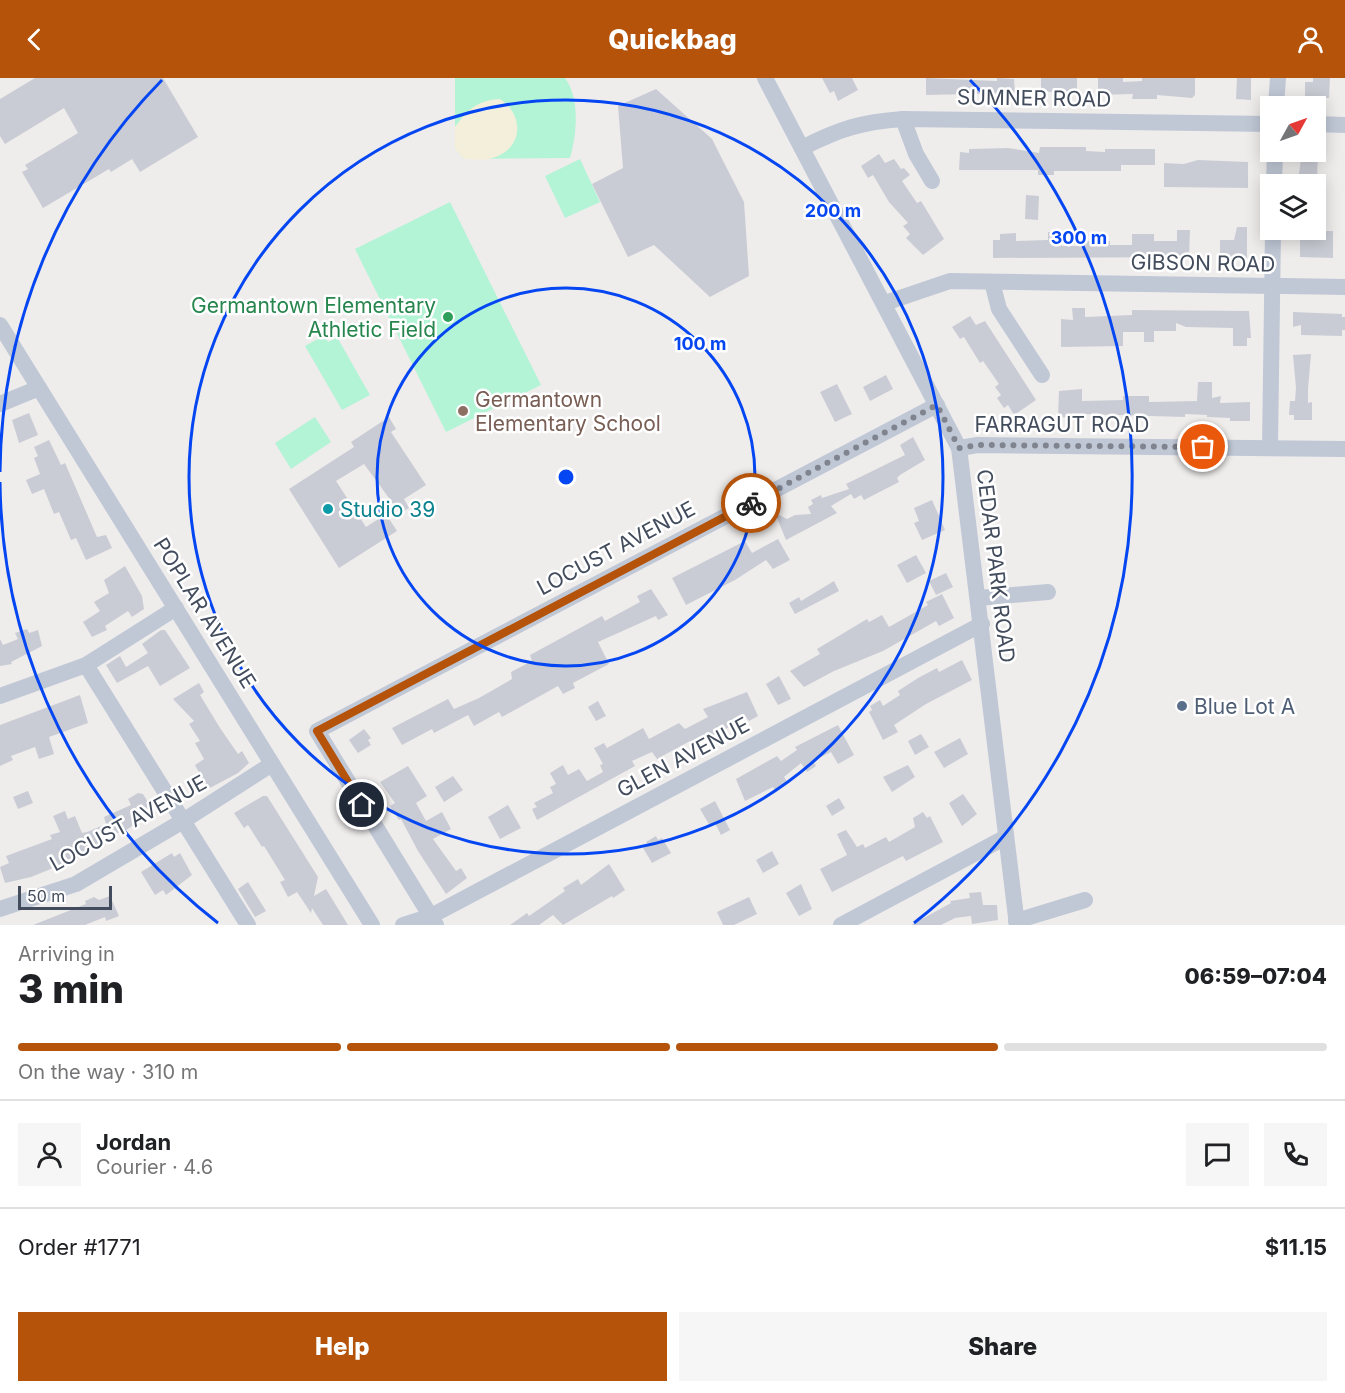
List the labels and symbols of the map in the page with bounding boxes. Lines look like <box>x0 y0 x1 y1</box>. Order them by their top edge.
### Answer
street label: SUMNER ROAD <box>957 84 1111 112</box>
north arrow <box>1260 96 1326 162</box>
text: 200 m <box>805 200 861 221</box>
text: 300 m <box>1051 227 1107 248</box>
street label: GIBSON ROAD <box>1130 249 1276 277</box>
place label: Germantown Elementary Athletic Field <box>191 293 436 342</box>
marker: Germantown Elementary Athletic Field <box>441 310 455 324</box>
text: 100 m <box>674 333 726 354</box>
place label: Germantown Elementary School <box>475 387 661 436</box>
marker: Germantown Elementary School <box>456 404 470 418</box>
street label: FARRAGUT ROAD <box>974 412 1150 437</box>
pin <box>1177 421 1228 472</box>
centre of rings <box>556 467 576 487</box>
street label: CEDAR PARK ROAD <box>972 468 1020 664</box>
courier <box>721 473 781 533</box>
street label: LOCUST AVENUE <box>533 496 699 600</box>
place label: Studio 39 <box>340 497 435 522</box>
marker: Studio 39 <box>321 502 335 516</box>
street label: POPLAR AVENUE <box>149 533 261 693</box>
place label: Blue Lot A <box>1194 694 1295 719</box>
marker: Blue Lot A <box>1175 699 1189 713</box>
street label: GLEN AVENUE <box>613 712 753 802</box>
street label: LOCUST AVENUE <box>45 770 211 876</box>
pin <box>336 779 387 830</box>
scale bar <box>18 883 112 910</box>

